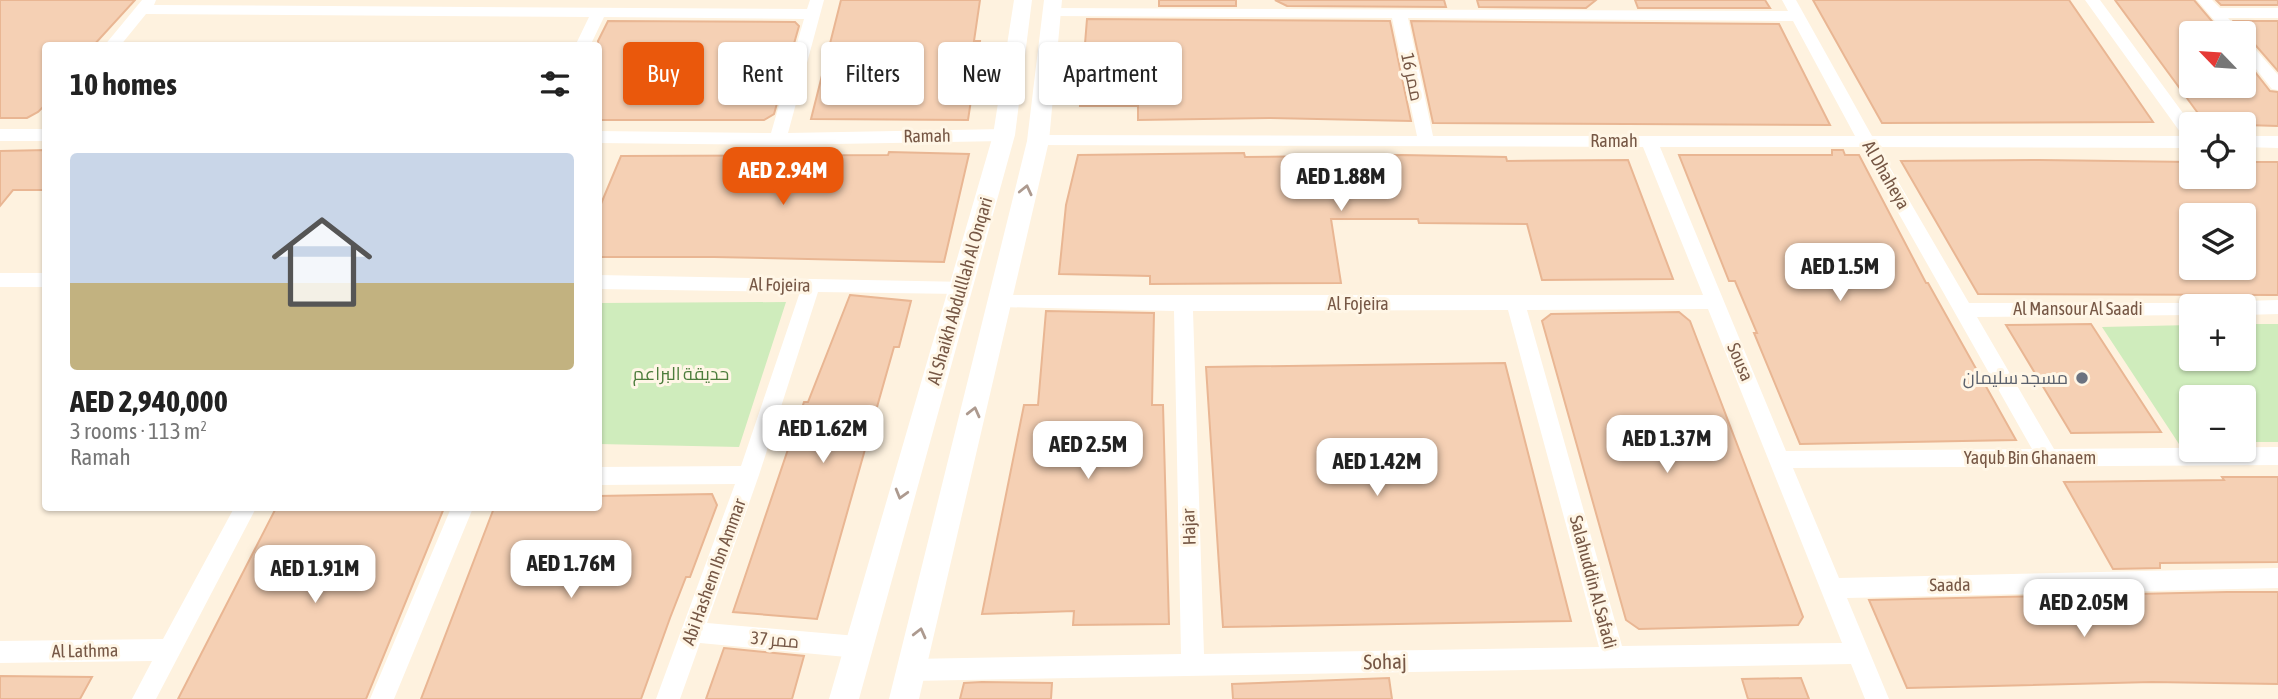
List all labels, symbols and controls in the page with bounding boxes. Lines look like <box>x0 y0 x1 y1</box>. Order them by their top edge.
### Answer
north arrow <box>2179 21 2256 98</box>
map controls <box>2179 21 2256 462</box>
chip: Buy <box>623 42 704 105</box>
chip: Rent <box>718 42 807 105</box>
chip: Filters <box>821 42 924 105</box>
chip: New <box>938 42 1025 105</box>
chip: Apartment <box>1039 42 1182 105</box>
street label: ممر 16 <box>1396 51 1428 103</box>
icon: filters <box>536 65 574 103</box>
text: 10 homes <box>70 67 177 101</box>
button: locate <box>2179 112 2256 189</box>
street label: Ramah <box>903 125 951 146</box>
street label: Ramah <box>1590 130 1638 151</box>
street label: Al Dhaheya <box>1858 137 1914 213</box>
pin: AED 2.94M <box>703 148 863 207</box>
pin: AED 1.88M <box>1261 154 1421 213</box>
text: AED 2.94M <box>738 157 828 183</box>
text: AED 1.88M <box>1296 163 1386 189</box>
one-way arrow <box>1018 184 1033 196</box>
street label: Al Shaikh Abdulllah Al Onqari <box>923 195 996 387</box>
icon: home <box>259 199 385 325</box>
button: layers <box>2179 203 2256 280</box>
pin: AED 1.5M <box>1768 244 1912 303</box>
text: AED 1.5M <box>1801 253 1879 279</box>
street label: Al Fojeira <box>749 273 811 296</box>
street label: Al Fojeira <box>1327 293 1389 314</box>
button: + <box>2179 294 2256 371</box>
street label: Al Mansour Al Saadi <box>2013 298 2143 319</box>
street label: Sousa <box>1723 340 1758 384</box>
park label: حديقة البراعم <box>633 363 729 386</box>
place label: مسجد سليمان <box>1963 367 2068 389</box>
marker: مسجد سليمان <box>2074 370 2090 386</box>
text: AED 2,940,000 <box>70 384 228 418</box>
button: − <box>2179 385 2256 462</box>
pin: AED 1.62M <box>743 406 903 465</box>
one-way arrow <box>966 406 980 418</box>
text: AED 1.62M <box>778 415 868 441</box>
pin: AED 1.37M <box>1587 416 1747 475</box>
text: 3 rooms · 113 m² <box>70 418 207 444</box>
pin: AED 2.5M <box>1016 421 1160 481</box>
text: AED 1.37M <box>1622 425 1712 451</box>
text: AED 2.5M <box>1049 431 1127 457</box>
pin: AED 1.42M <box>1297 438 1457 498</box>
text: Ramah <box>70 444 131 470</box>
street label: Yaqub Bin Ghanaem <box>1964 447 2096 468</box>
text: AED 1.42M <box>1332 448 1422 474</box>
one-way arrow <box>895 487 910 499</box>
street label: Abi Hashem Ibn Ammar <box>677 495 750 648</box>
street label: Hajar <box>1177 508 1200 546</box>
street label: Salahuddin Al Safadi <box>1566 513 1621 651</box>
pin: AED 1.76M <box>491 540 651 600</box>
pin: AED 1.91M <box>235 546 395 605</box>
text: AED 1.76M <box>526 550 616 576</box>
text: AED 1.91M <box>270 555 360 581</box>
street label: Saada <box>1929 574 1971 595</box>
pin: AED 2.05M <box>2004 580 2164 639</box>
text: AED 2.05M <box>2039 589 2129 615</box>
street label: ممر 37 <box>750 627 800 653</box>
one-way arrow <box>912 627 926 639</box>
street label: Al Lathma <box>51 639 118 662</box>
street label: Sohaj <box>1363 649 1407 673</box>

